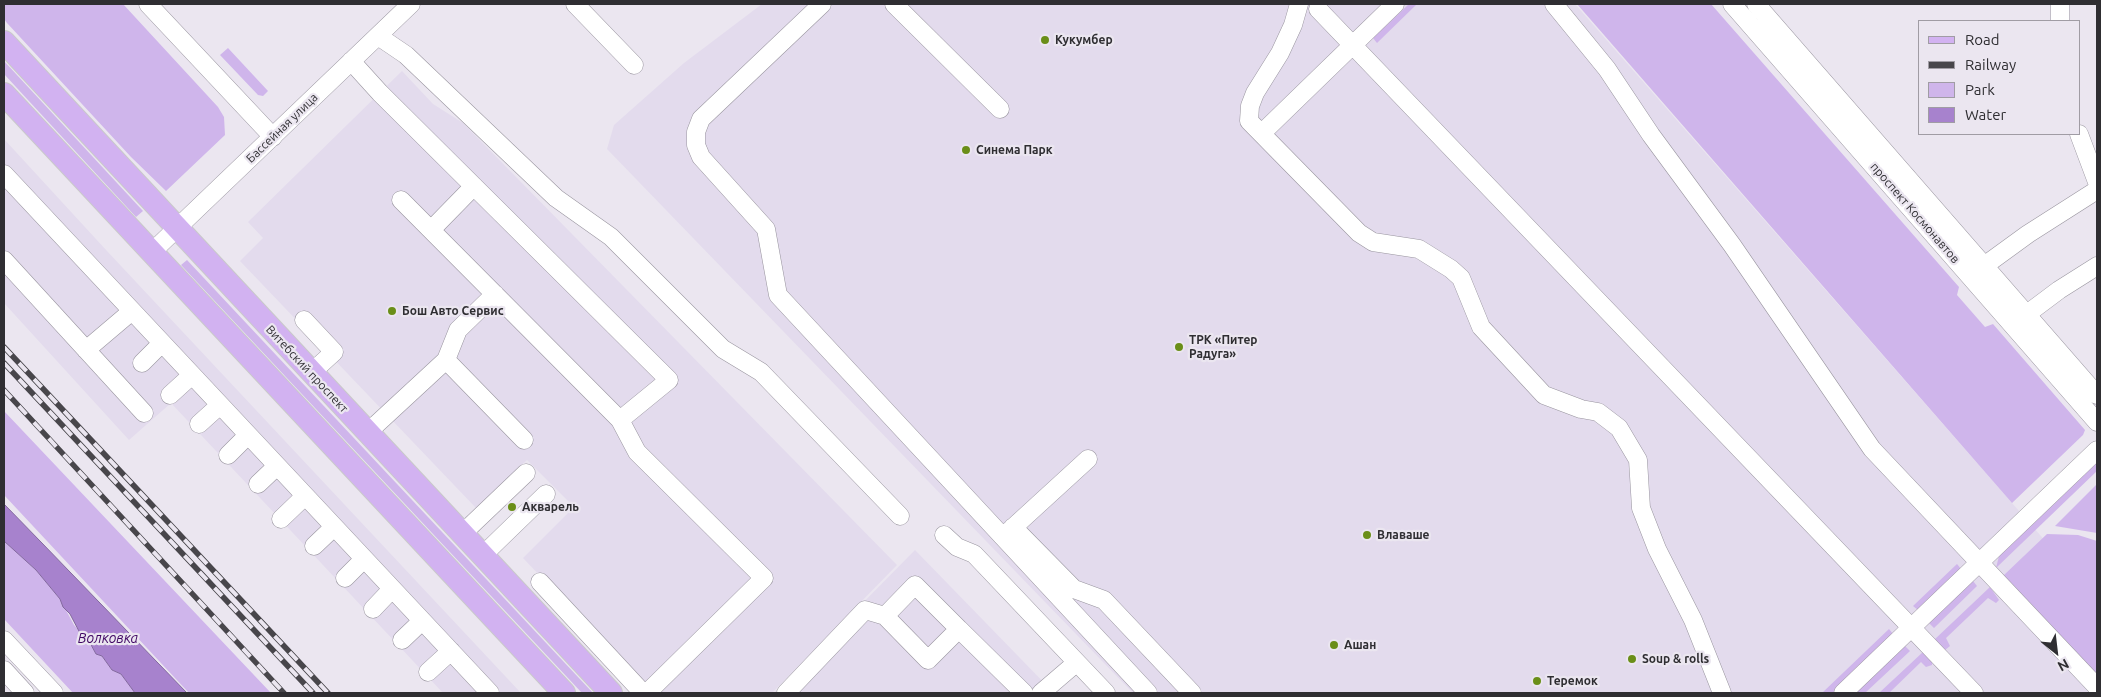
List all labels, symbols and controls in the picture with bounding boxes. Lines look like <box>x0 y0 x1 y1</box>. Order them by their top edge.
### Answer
legend <box>1918 20 2081 135</box>
text: Road <box>1965 31 2000 48</box>
place label: Кукумбер <box>1055 33 1113 47</box>
marker: Кукумбер <box>1039 34 1051 46</box>
text: Railway <box>1965 56 2016 73</box>
text: Park <box>1965 81 1995 98</box>
street label: Бассейная улица <box>243 90 321 166</box>
text: Water <box>1965 106 2006 123</box>
place label: Синема Парк <box>976 143 1053 157</box>
marker: Синема Парк <box>960 144 972 156</box>
street label: проспект Космонавтов <box>1867 160 1963 266</box>
place label: Бош Авто Сервис <box>402 304 504 318</box>
marker: Бош Авто Сервис <box>386 305 398 317</box>
street label: Витебский проспект <box>263 322 351 416</box>
place label: ТРК «Питер Радуга» <box>1189 333 1258 361</box>
marker: ТРК «Питер Радуга» <box>1173 341 1185 353</box>
place label: Акварель <box>522 500 579 514</box>
marker: Акварель <box>506 501 518 513</box>
place label: Влаваше <box>1377 528 1430 542</box>
marker: Влаваше <box>1361 529 1373 541</box>
north arrow <box>2031 627 2081 677</box>
water label: Волковка <box>78 630 138 646</box>
place label: Ашан <box>1344 638 1376 652</box>
marker: Ашан <box>1328 639 1340 651</box>
place label: Soup & rolls <box>1642 652 1709 666</box>
marker: Soup & rolls <box>1626 653 1638 665</box>
text: N <box>2055 656 2072 675</box>
place label: Теремок <box>1547 674 1598 688</box>
marker: Теремок <box>1531 675 1543 687</box>

